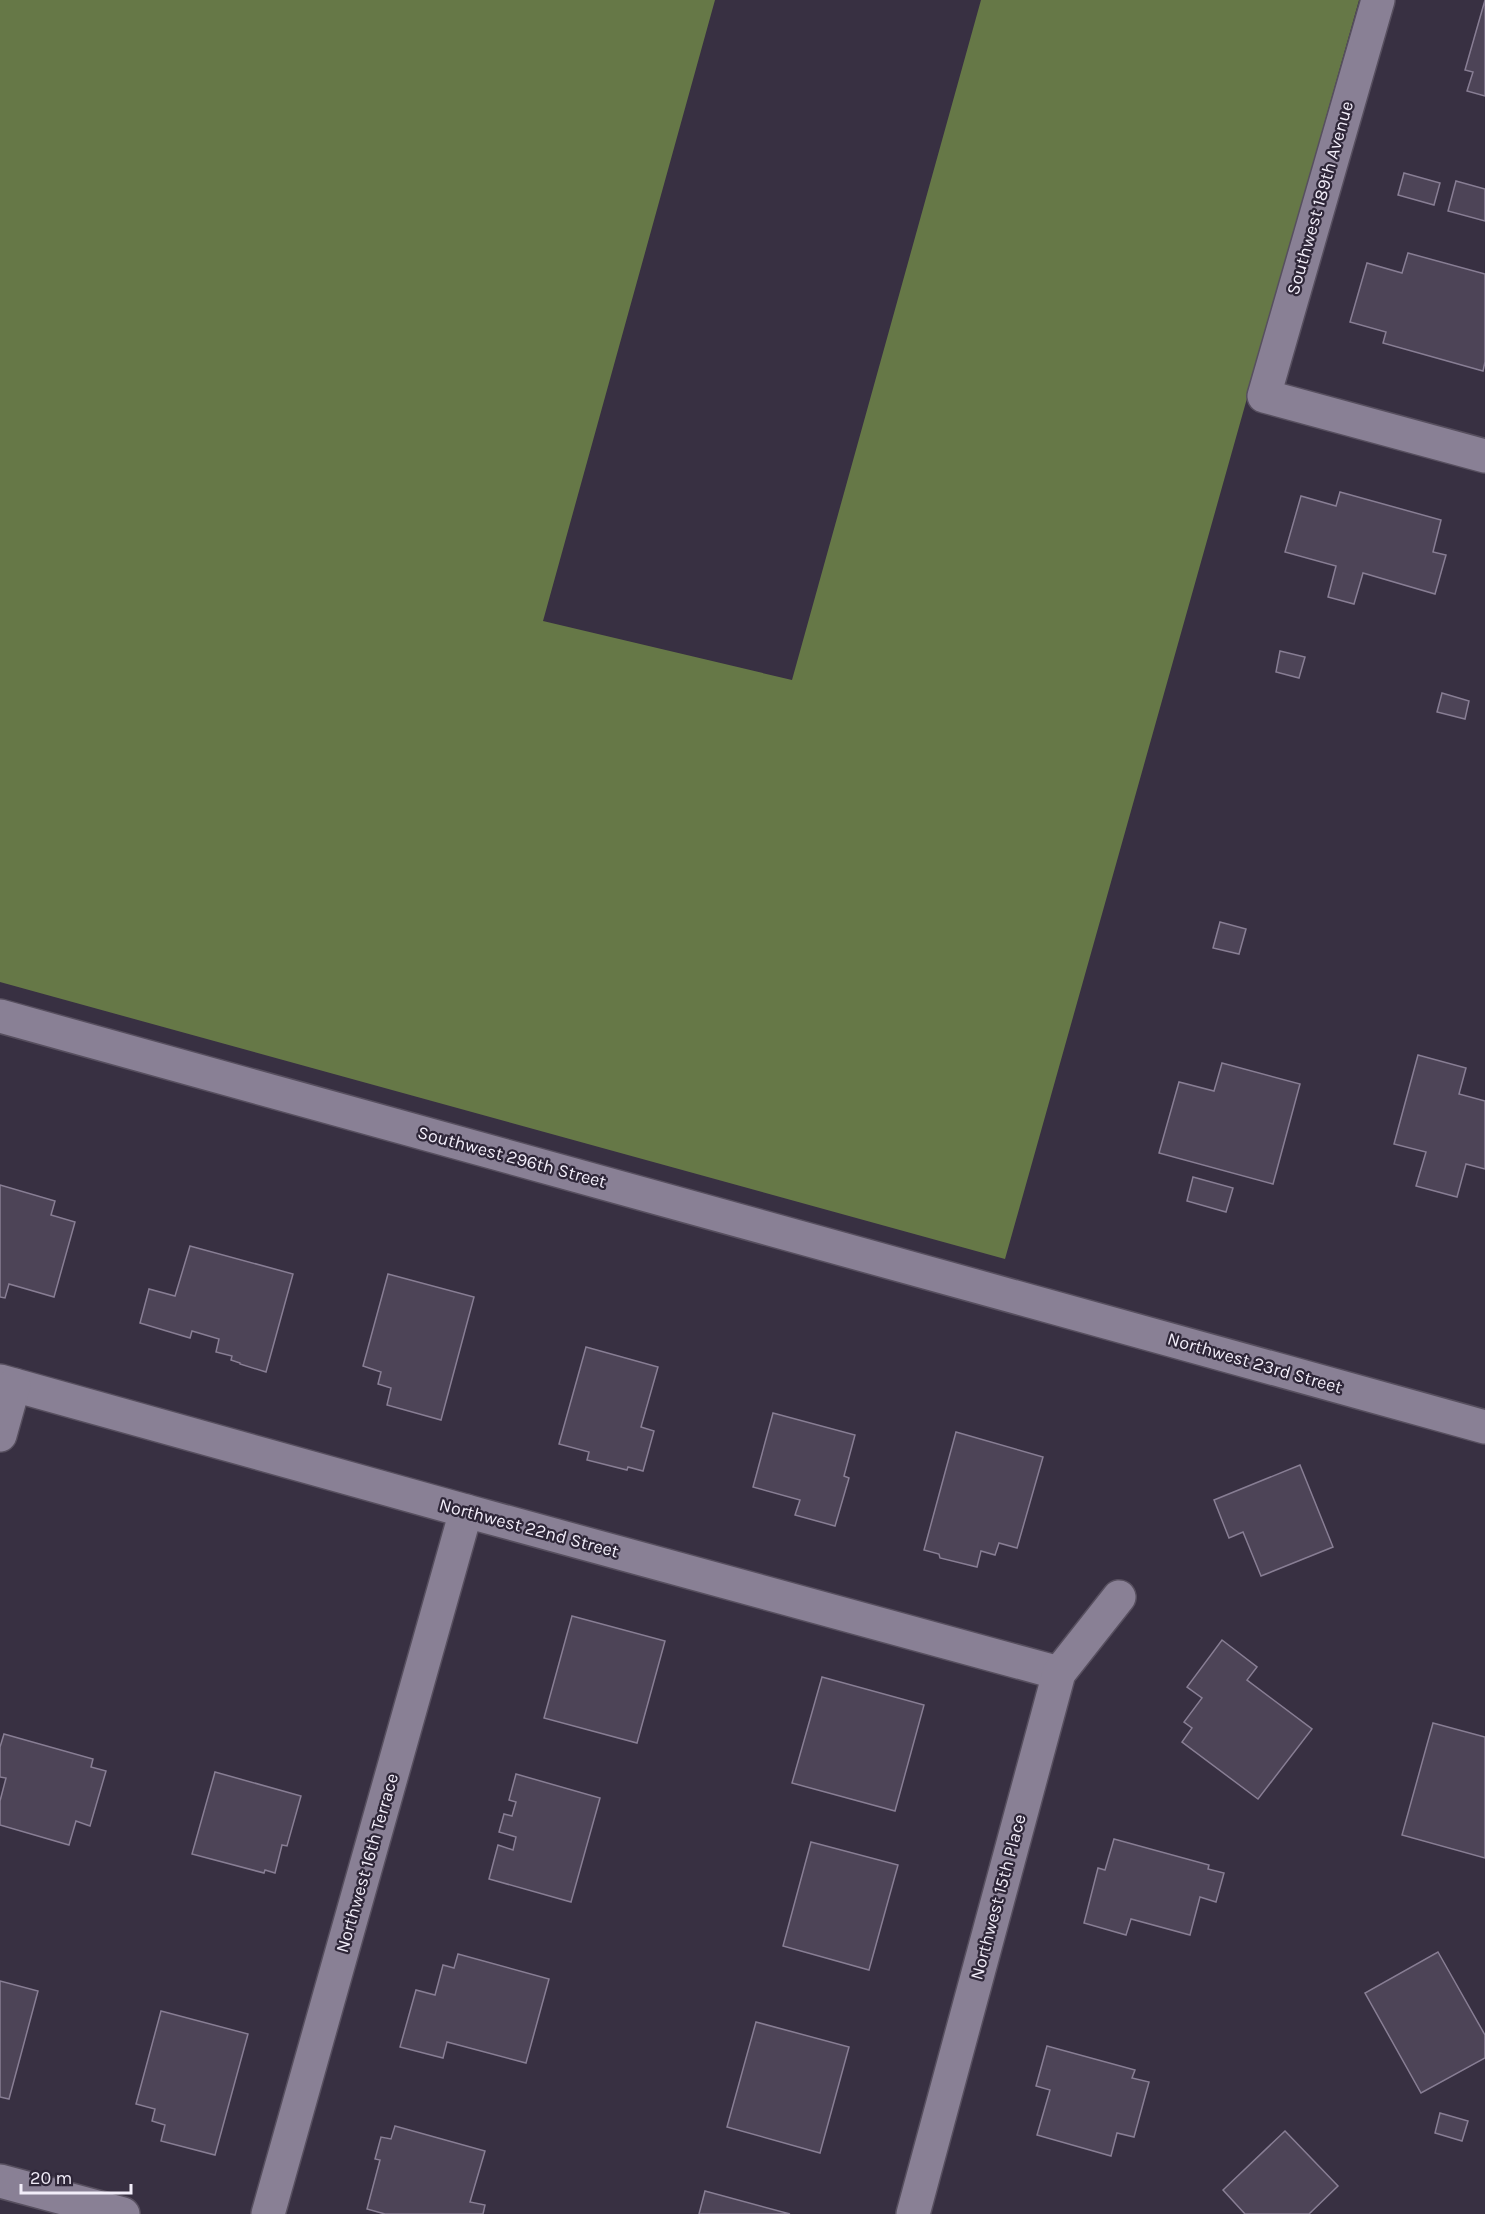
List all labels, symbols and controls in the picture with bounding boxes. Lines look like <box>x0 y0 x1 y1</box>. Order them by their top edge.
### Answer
street label: Southwest 189th Avenue <box>1282 99 1358 297</box>
street label: Southwest 296th Street <box>415 1121 609 1193</box>
street label: Northwest 23rd Street <box>1165 1327 1345 1399</box>
street label: Northwest 22nd Street <box>437 1493 621 1563</box>
street label: Northwest 16th Terrace <box>331 1771 403 1955</box>
street label: Northwest 15th Place <box>965 1812 1031 1982</box>
scale bar <box>21 2157 130 2195</box>
text: 20 m <box>30 2167 72 2189</box>

